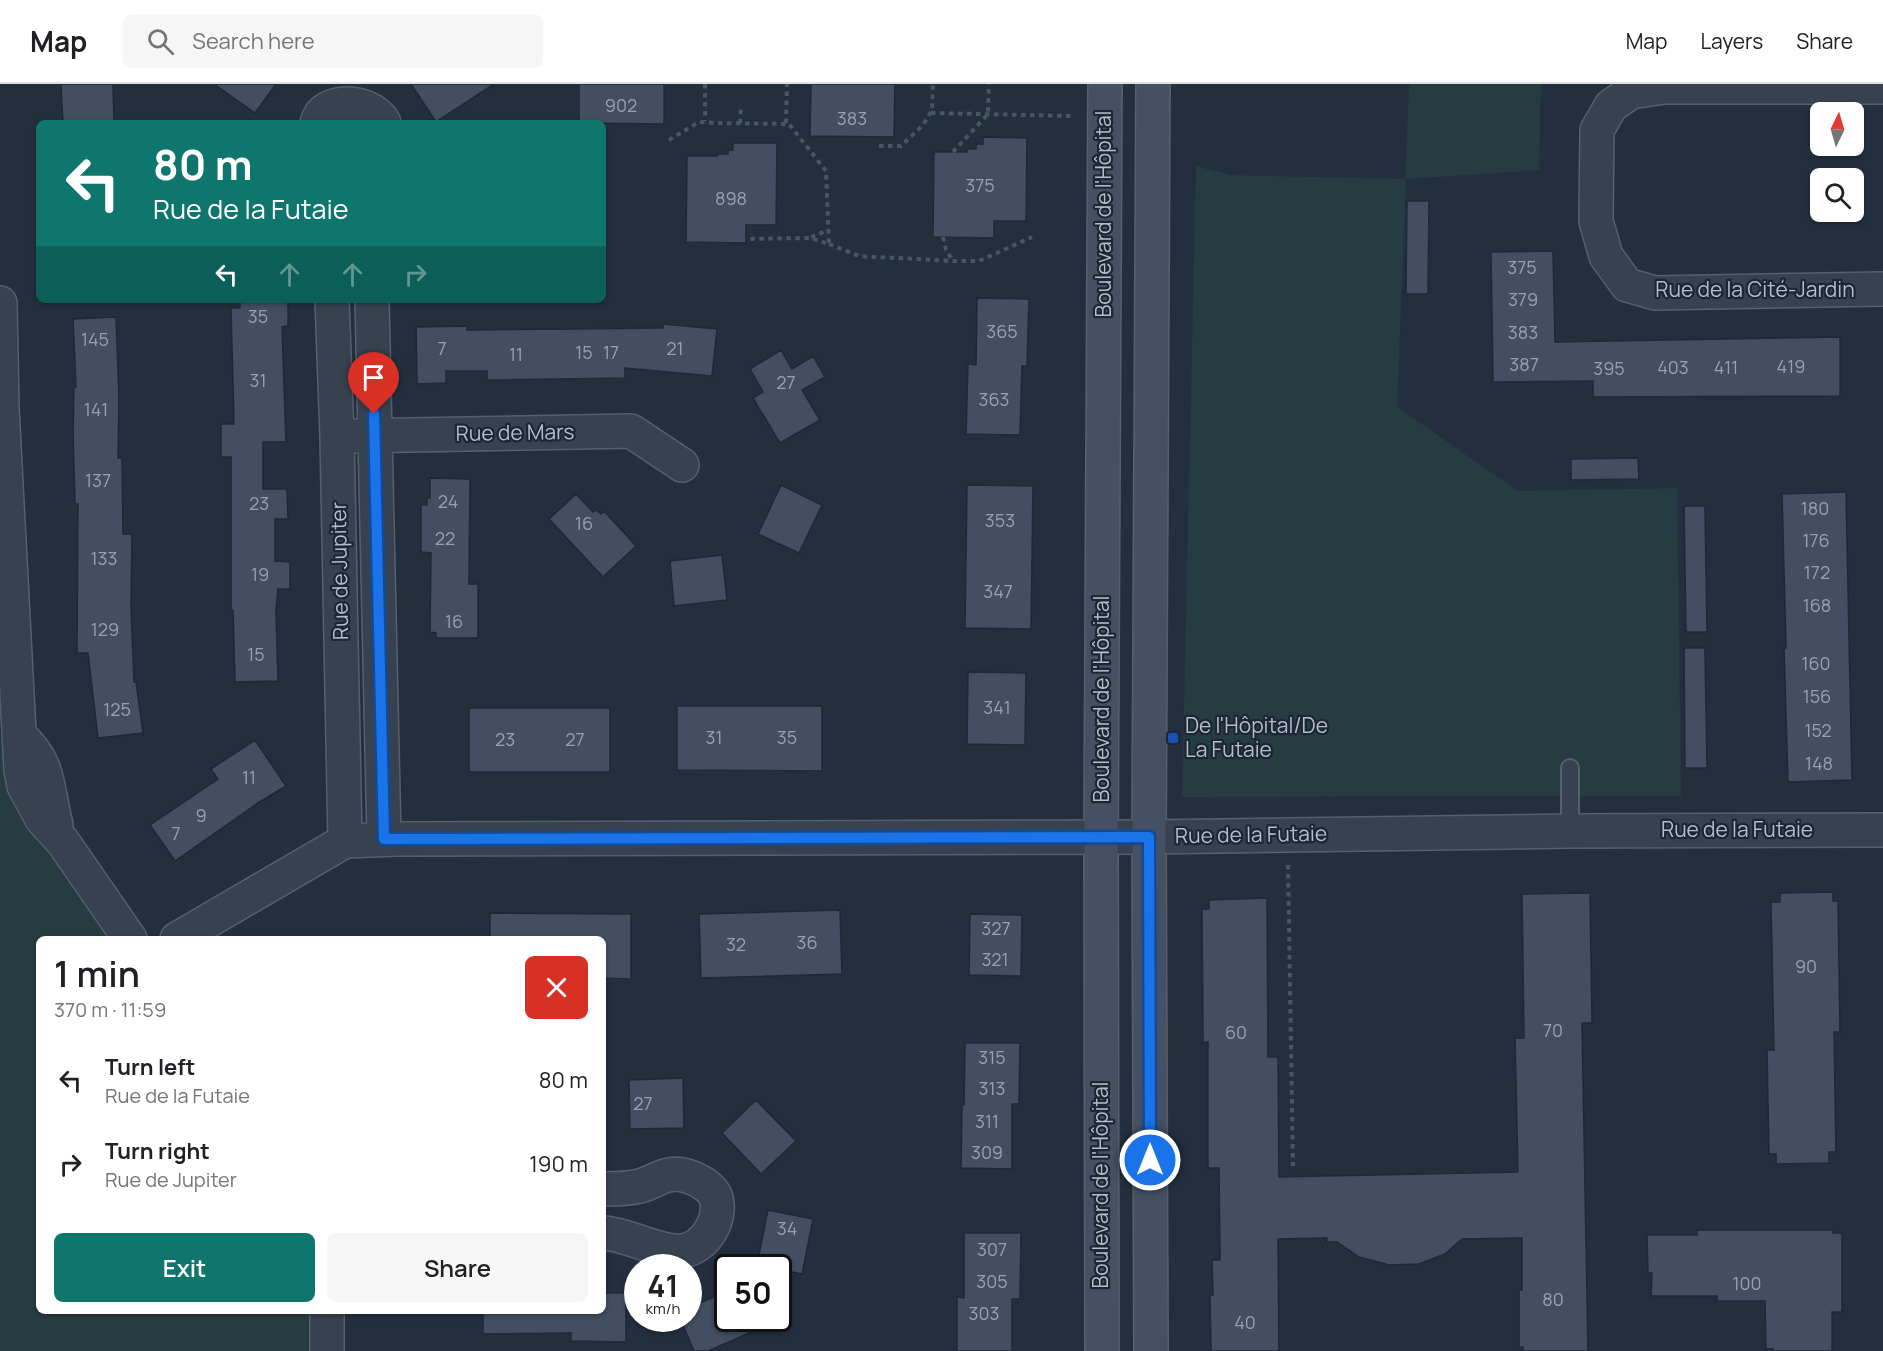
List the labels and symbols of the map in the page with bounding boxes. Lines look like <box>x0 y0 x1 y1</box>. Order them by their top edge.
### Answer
house number: 902 <box>605 93 637 117</box>
north arrow <box>1810 102 1864 156</box>
house number: 383 <box>837 106 867 130</box>
street label: Boulevard de l'Hôpital <box>1089 110 1117 318</box>
house number: 375 <box>965 173 995 197</box>
house number: 898 <box>715 186 747 210</box>
house number: 375 <box>1507 255 1537 279</box>
street label: Rue de la Cité-Jardin <box>1655 275 1855 303</box>
house number: 379 <box>1508 287 1538 311</box>
house number: 35 <box>248 304 268 328</box>
house number: 365 <box>986 319 1018 343</box>
house number: 383 <box>1508 320 1538 344</box>
house number: 145 <box>81 327 109 351</box>
house number: 7 <box>437 336 447 360</box>
house number: 21 <box>666 336 684 360</box>
house number: 15 <box>575 340 593 364</box>
house number: 17 <box>603 340 619 364</box>
house number: 11 <box>509 342 523 366</box>
pin <box>348 352 399 414</box>
house number: 387 <box>1509 352 1539 376</box>
house number: 419 <box>1777 354 1805 378</box>
house number: 403 <box>1657 355 1689 379</box>
house number: 411 <box>1714 355 1738 379</box>
house number: 395 <box>1593 356 1625 380</box>
house number: 31 <box>250 368 266 392</box>
house number: 27 <box>776 370 796 394</box>
house number: 363 <box>978 387 1010 411</box>
house number: 141 <box>84 397 108 421</box>
street label: Rue de Mars <box>455 417 575 447</box>
house number: 137 <box>85 468 111 492</box>
house number: 24 <box>438 489 458 513</box>
house number: 23 <box>249 491 269 515</box>
house number: 180 <box>1801 496 1829 520</box>
street label: Rue de Jupiter <box>324 501 354 640</box>
house number: 353 <box>985 508 1015 532</box>
house number: 16 <box>575 511 593 535</box>
house number: 22 <box>435 526 455 550</box>
house number: 176 <box>1802 528 1830 552</box>
house number: 133 <box>91 546 117 570</box>
house number: 172 <box>1804 560 1830 584</box>
house number: 19 <box>251 562 269 586</box>
house number: 347 <box>983 579 1013 603</box>
house number: 168 <box>1803 593 1831 617</box>
street label: Boulevard de l'Hôpital <box>1087 595 1115 803</box>
house number: 16 <box>445 609 463 633</box>
house number: 129 <box>91 617 119 641</box>
house number: 15 <box>247 642 265 666</box>
house number: 160 <box>1801 651 1831 675</box>
house number: 156 <box>1803 684 1831 708</box>
house number: 341 <box>983 695 1011 719</box>
house number: 125 <box>103 697 131 721</box>
place label: De l'Hôpital/De La Futaie <box>1185 711 1328 763</box>
house number: 152 <box>1804 718 1832 742</box>
house number: 31 <box>706 725 722 749</box>
house number: 35 <box>777 725 797 749</box>
house number: 23 <box>495 727 515 751</box>
house number: 27 <box>565 727 585 751</box>
marker: De l'Hôpital/De La Futaie <box>1166 731 1180 745</box>
house number: 148 <box>1805 751 1833 775</box>
house number: 11 <box>242 765 256 789</box>
house number: 9 <box>195 803 207 827</box>
street label: Rue de la Futaie <box>1661 815 1813 843</box>
street label: Rue de la Futaie <box>1175 819 1327 849</box>
house number: 7 <box>171 821 181 845</box>
house number: 327 <box>981 916 1011 940</box>
house number: 36 <box>796 930 818 954</box>
house number: 32 <box>726 932 746 956</box>
house number: 321 <box>981 947 1009 971</box>
house number: 90 <box>1795 954 1817 978</box>
house number: 70 <box>1543 1018 1563 1042</box>
house number: 60 <box>1225 1020 1247 1044</box>
house number: 315 <box>978 1045 1006 1069</box>
house number: 313 <box>979 1076 1005 1100</box>
street label: Boulevard de l'Hôpital <box>1086 1081 1114 1289</box>
house number: 27 <box>633 1091 653 1115</box>
house number: 311 <box>975 1109 999 1133</box>
position arrow <box>1118 1128 1182 1192</box>
house number: 309 <box>971 1140 1003 1164</box>
house number: 34 <box>777 1216 797 1240</box>
house number: 307 <box>977 1237 1007 1261</box>
speed limit sign: 50 <box>714 1254 792 1332</box>
house number: 305 <box>976 1269 1008 1293</box>
house number: 100 <box>1733 1271 1761 1295</box>
house number: 80 <box>1542 1287 1564 1311</box>
house number: 303 <box>969 1301 999 1325</box>
house number: 40 <box>1234 1310 1256 1334</box>

